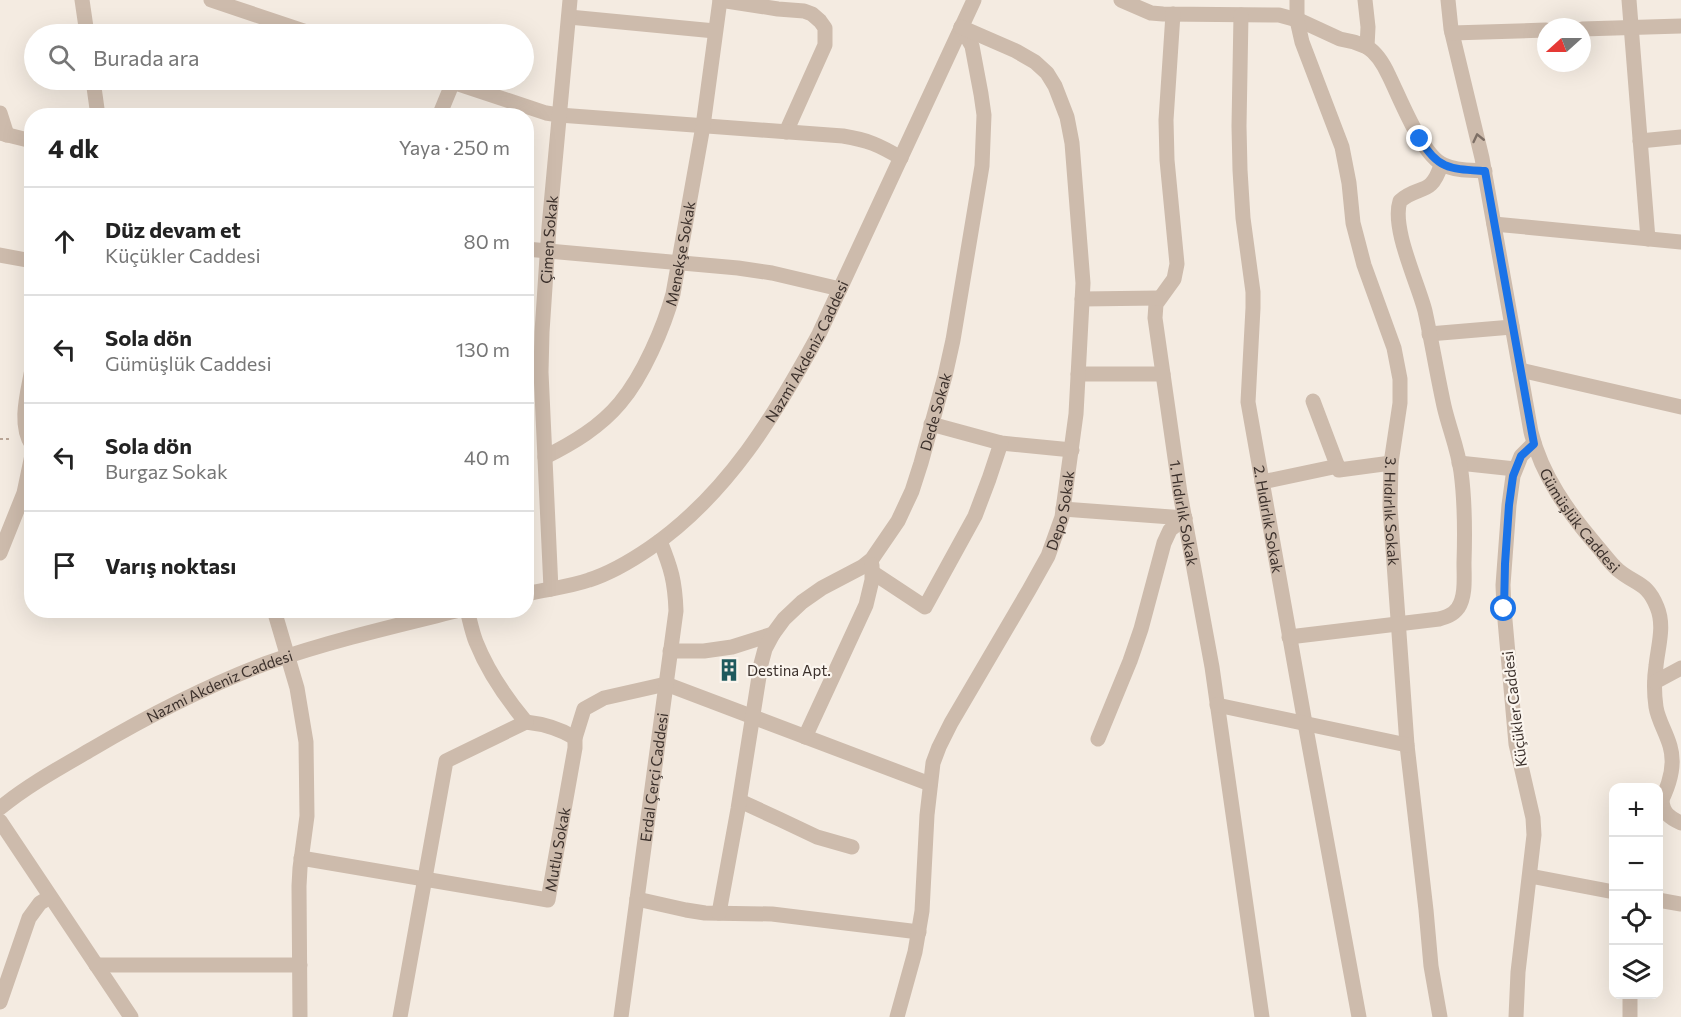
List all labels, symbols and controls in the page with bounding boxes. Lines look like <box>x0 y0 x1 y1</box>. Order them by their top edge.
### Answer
north arrow <box>1537 18 1591 72</box>
search box <box>24 24 534 90</box>
icon: search <box>45 41 78 74</box>
text: Burada ara <box>93 44 200 71</box>
route end <box>1406 125 1432 151</box>
text: 4 dk <box>48 132 99 163</box>
one-way arrow <box>1472 133 1485 143</box>
text: Yaya · 250 m <box>399 135 510 159</box>
street label: Çimen Sokak <box>536 195 561 284</box>
street label: Menekşe Sokak <box>661 200 698 308</box>
text: Düz devam et <box>105 216 241 243</box>
icon: ahead <box>48 225 81 258</box>
text: 80 m <box>464 229 510 253</box>
text: Küçükler Caddesi <box>105 243 261 267</box>
street label: Nazmi Akdeniz Caddesi <box>761 278 852 425</box>
text: Sola dön <box>105 324 192 351</box>
icon: left <box>48 333 81 366</box>
text: 130 m <box>456 337 510 361</box>
text: Gümüşlük Caddesi <box>105 351 272 375</box>
street label: Dede Sokak <box>916 370 955 453</box>
text: Sola dön <box>105 432 192 459</box>
icon: left <box>48 441 81 474</box>
text: 40 m <box>464 445 510 469</box>
street label: 3. Hıdırlık Sokak <box>1381 456 1403 566</box>
text: Burgaz Sokak <box>105 459 228 483</box>
street label: 1. Hıdırlık Sokak <box>1166 459 1202 567</box>
street label: 2. Hıdırlık Sokak <box>1250 464 1287 574</box>
street label: Gümüşlük Caddesi <box>1536 465 1624 576</box>
street label: Depo Sokak <box>1042 469 1077 553</box>
icon: arrive <box>48 549 81 582</box>
text: Varış noktası <box>105 552 236 579</box>
route start <box>1490 595 1516 621</box>
street label: Nazmi Akdeniz Caddesi <box>143 646 295 726</box>
street label: Küçükler Caddesi <box>1498 650 1530 768</box>
building icon: Destina Apt. <box>716 657 742 683</box>
place label: Destina Apt. <box>747 661 831 679</box>
street label: Erdal Çerçi Caddesi <box>636 712 671 843</box>
map controls <box>1609 783 1663 999</box>
button: + <box>1609 783 1663 837</box>
street label: Mutlu Sokak <box>541 805 573 893</box>
button: − <box>1609 837 1663 891</box>
button: locate <box>1609 891 1663 945</box>
button: layers <box>1609 945 1663 999</box>

